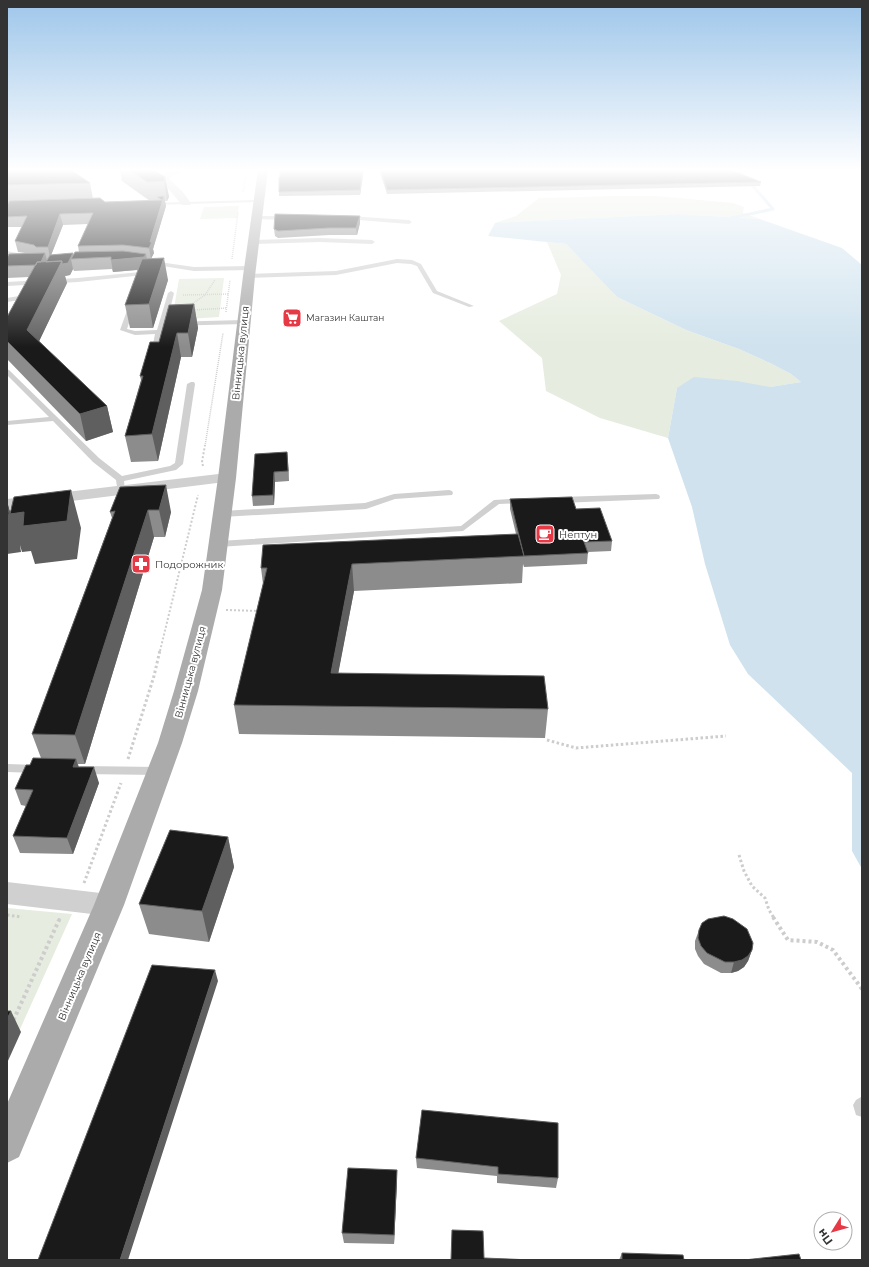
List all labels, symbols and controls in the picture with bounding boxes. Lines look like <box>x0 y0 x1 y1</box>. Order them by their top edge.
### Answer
street label: Вінницька вулиця <box>229 305 252 401</box>
supermarket icon: Магазин Каштан <box>281 307 303 329</box>
place label: Магазин Каштан <box>306 312 384 323</box>
cafe icon: Нептун <box>534 523 556 545</box>
place label: Нептун <box>559 528 597 541</box>
pharmacy icon: Подорожник <box>130 553 152 575</box>
place label: Подорожник <box>155 558 223 571</box>
street label: Вінницька вулиця <box>172 625 209 720</box>
street label: Вінницька вулиця <box>55 930 104 1022</box>
north arrow <box>813 1211 853 1251</box>
text: Пн <box>814 1226 836 1248</box>

